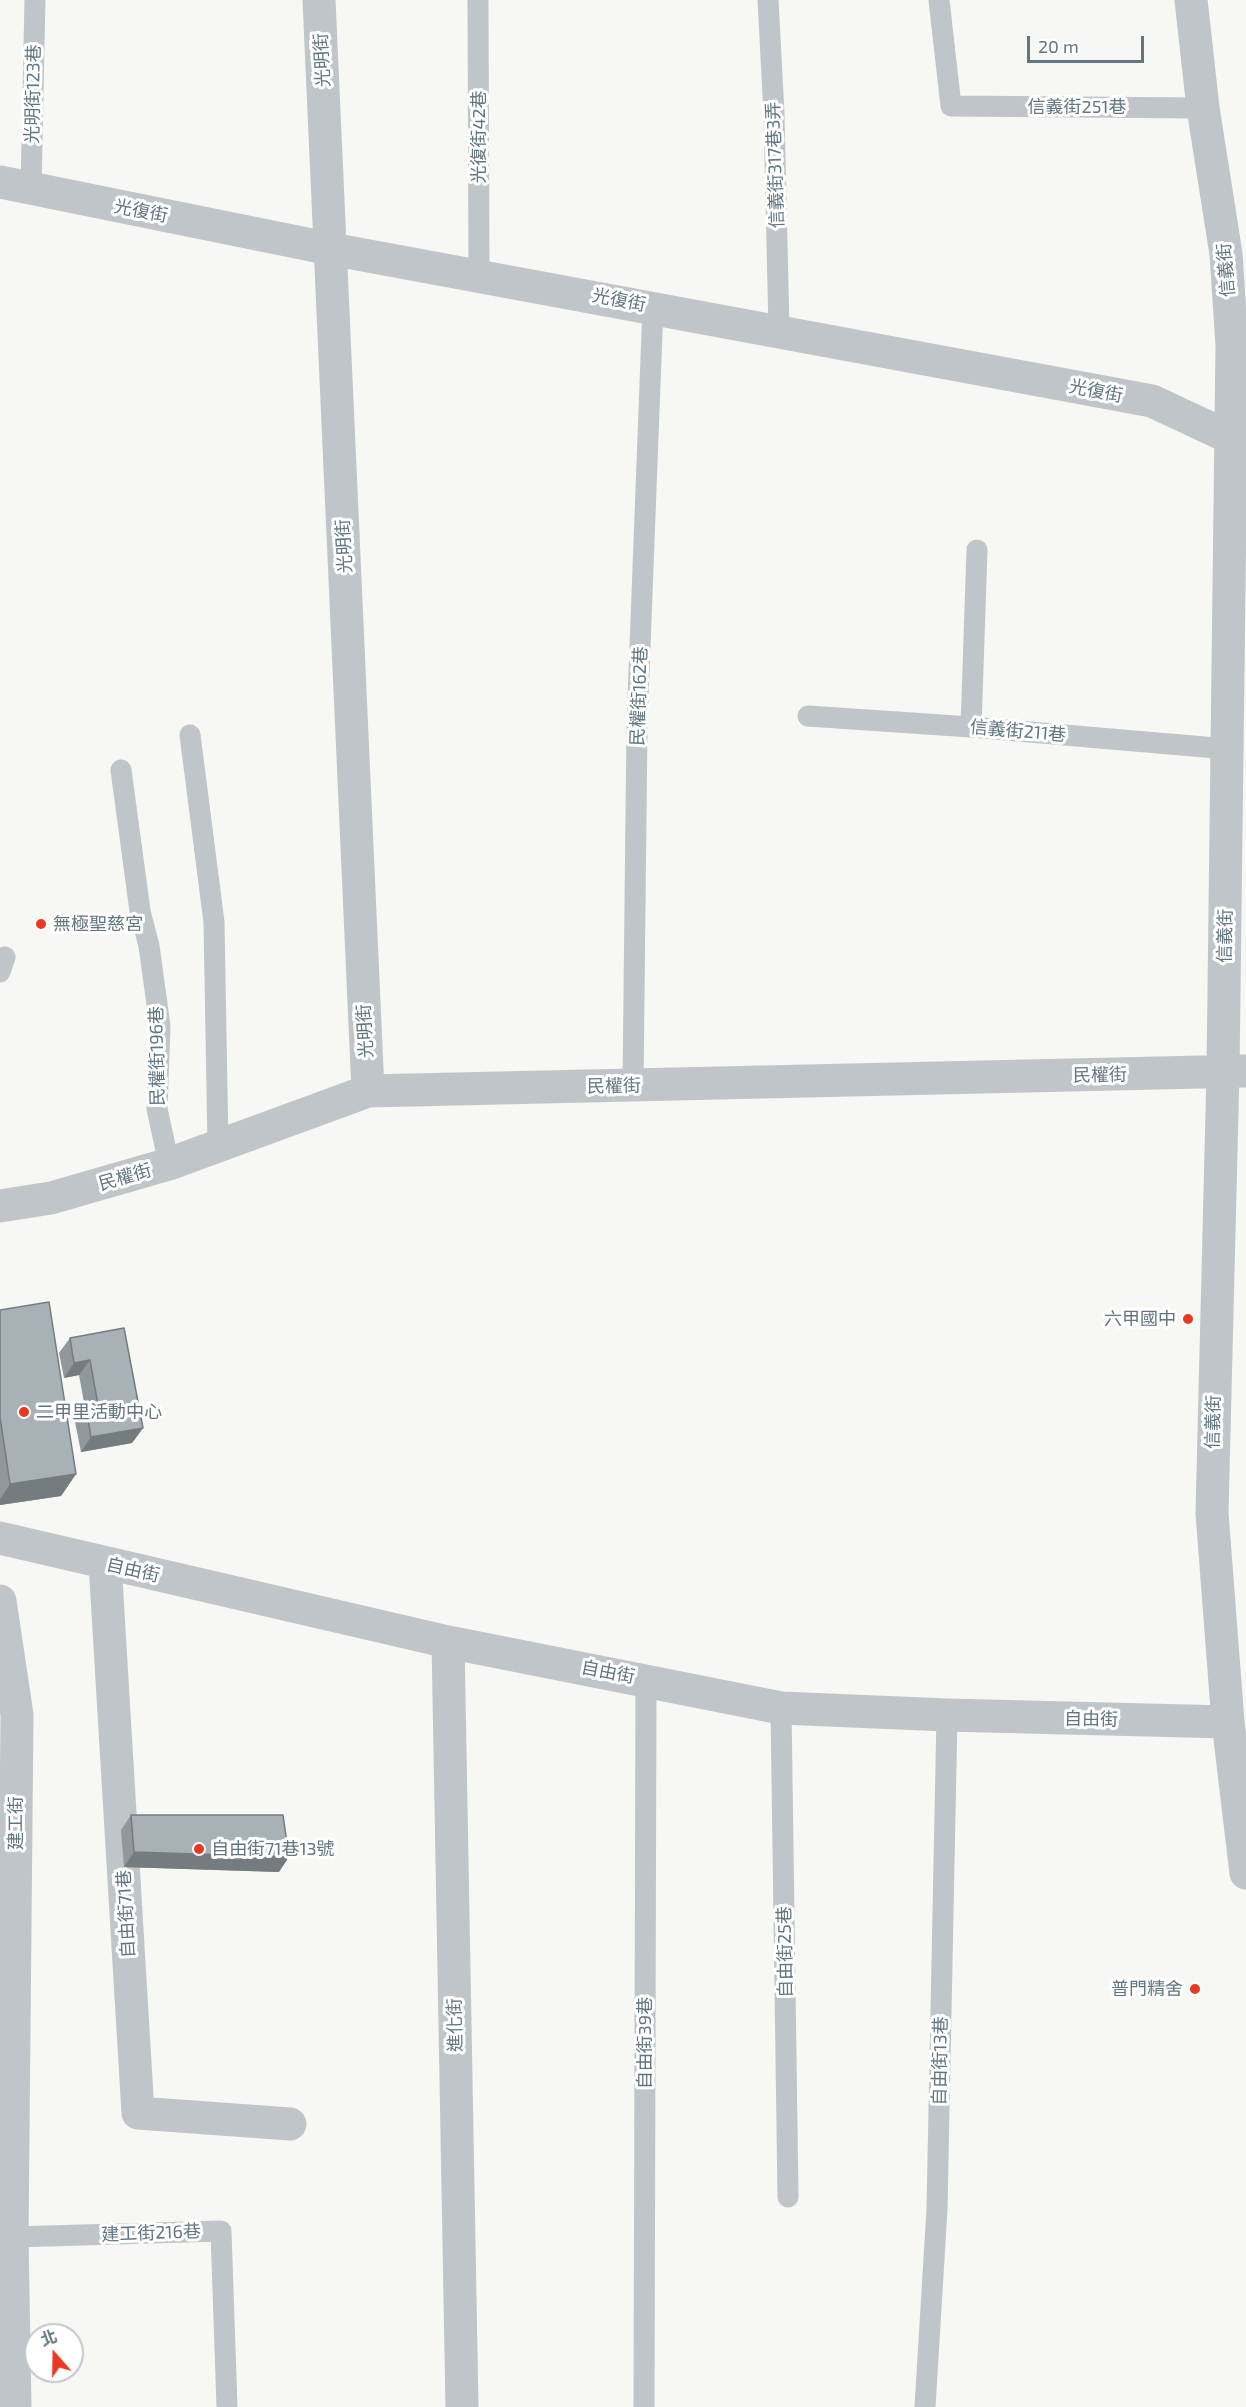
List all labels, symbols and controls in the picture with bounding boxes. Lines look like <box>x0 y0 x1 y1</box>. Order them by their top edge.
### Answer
scale bar <box>1030 24 1147 62</box>
street label: 光明街 <box>310 32 334 88</box>
text: 20 m <box>1038 35 1079 57</box>
street label: 光明街123巷 <box>21 44 45 144</box>
street label: 光復街42巷 <box>468 90 490 184</box>
street label: 信義街251巷 <box>1028 96 1126 118</box>
street label: 信義街317巷3弄 <box>762 101 788 229</box>
street label: 光復街 <box>112 195 170 227</box>
street label: 信義街 <box>1213 242 1239 298</box>
street label: 光復街 <box>590 284 648 316</box>
street label: 光復街 <box>1067 375 1125 407</box>
street label: 光明街 <box>332 518 356 574</box>
street label: 民權街162巷 <box>626 646 652 746</box>
street label: 信義街211巷 <box>969 716 1067 746</box>
street label: 信義街 <box>1214 909 1236 963</box>
place label: 無極聖慈宮 <box>53 913 143 935</box>
marker: 無極聖慈宮 <box>34 917 48 931</box>
street label: 光明街 <box>353 1003 377 1059</box>
street label: 民權街196巷 <box>145 1006 169 1106</box>
street label: 民權街 <box>1073 1064 1127 1086</box>
street label: 民權街 <box>587 1075 641 1097</box>
street label: 民權街 <box>96 1159 154 1195</box>
place label: 六甲國中 <box>1104 1308 1176 1330</box>
marker: 六甲國中 <box>1181 1312 1195 1326</box>
street label: 信義街 <box>1202 1395 1224 1449</box>
place label: 二甲里活動中心 <box>36 1401 162 1423</box>
marker: 二甲里活動中心 <box>17 1405 31 1419</box>
street label: 自由街 <box>104 1553 162 1587</box>
street label: 自由街 <box>579 1656 637 1688</box>
street label: 自由街 <box>1064 1708 1118 1730</box>
street label: 建工街 <box>5 1796 27 1850</box>
place label: 自由街71巷13號 <box>211 1838 335 1860</box>
marker: 自由街71巷13號 <box>192 1842 206 1856</box>
street label: 自由街71巷 <box>113 1869 139 1959</box>
street label: 自由街25巷 <box>773 1906 797 1998</box>
place label: 普門精舍 <box>1111 1978 1183 2000</box>
marker: 普門精舍 <box>1188 1982 1202 1996</box>
street label: 自由街39巷 <box>634 1997 656 2089</box>
street label: 進化街 <box>444 1998 466 2052</box>
street label: 自由街13巷 <box>928 2016 952 2106</box>
street label: 建工街216巷 <box>101 2220 201 2246</box>
north arrow <box>24 2323 84 2383</box>
text: 北 <box>38 2326 59 2349</box>

